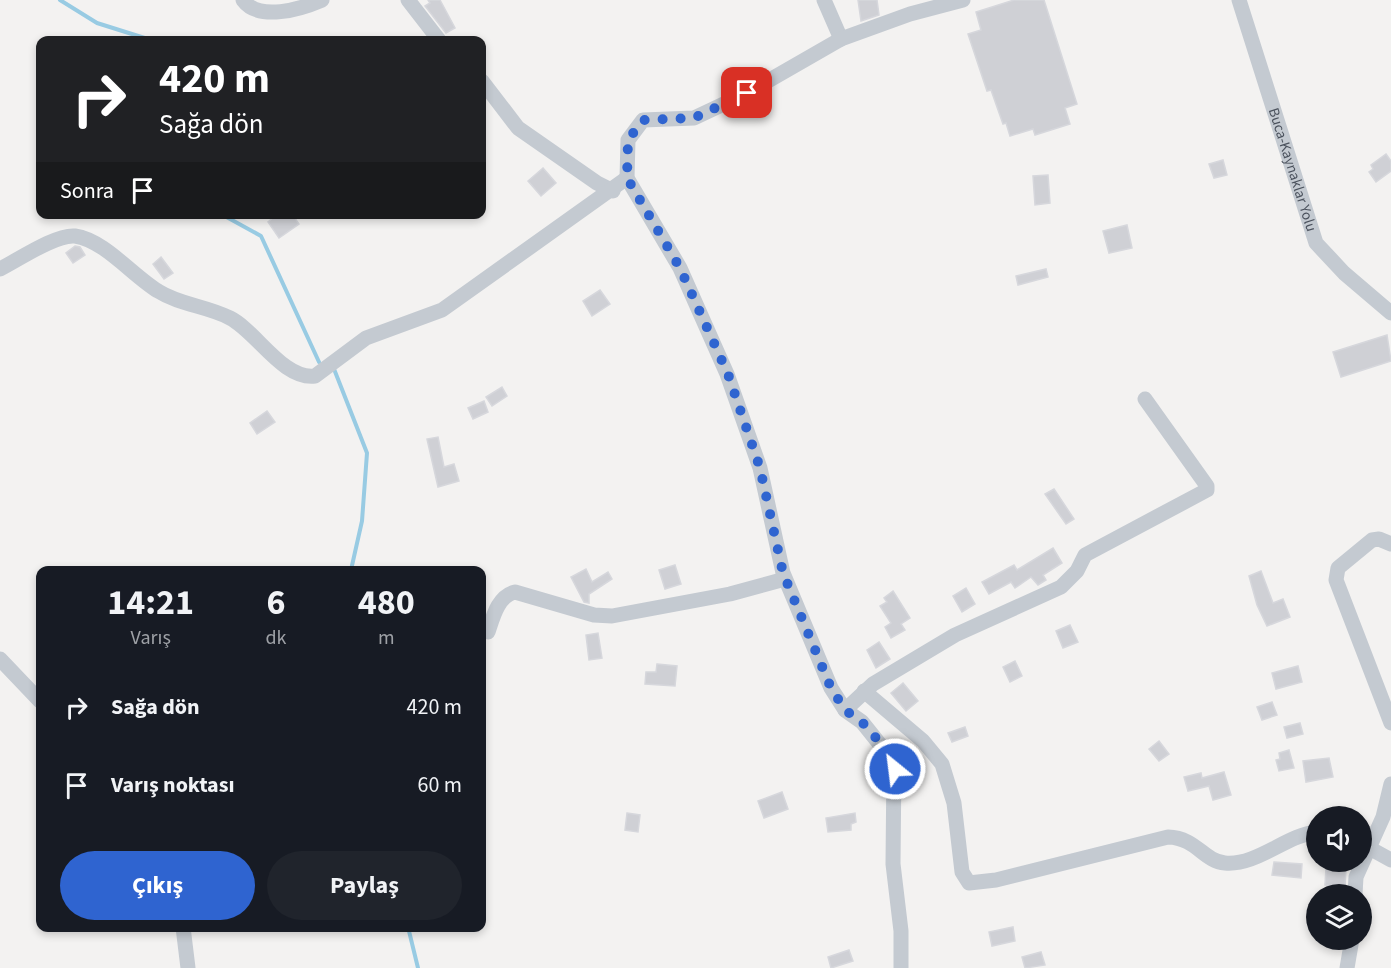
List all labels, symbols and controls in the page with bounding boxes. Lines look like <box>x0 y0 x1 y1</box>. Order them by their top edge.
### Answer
text: 420 m <box>159 49 270 109</box>
icon: right <box>60 60 138 138</box>
pin <box>721 67 772 118</box>
icon: arrive <box>730 76 763 109</box>
text: Sağa dön <box>159 105 264 144</box>
street label: Buca-Kaynaklar Yolu <box>1263 105 1322 234</box>
icon: arrive <box>126 174 159 207</box>
text: Sonra <box>60 175 114 207</box>
text: 14:21 <box>107 577 194 628</box>
text: 6 <box>266 577 285 628</box>
text: 480 <box>358 577 415 628</box>
text: Varış <box>131 624 171 652</box>
text: dk <box>265 624 286 652</box>
text: m <box>378 624 395 652</box>
icon: right <box>60 691 93 724</box>
text: Sağa dön <box>111 691 200 723</box>
text: 420 m <box>407 691 462 723</box>
position arrow <box>863 737 927 801</box>
icon: arrive <box>60 769 93 802</box>
text: Varış noktası <box>111 769 235 801</box>
text: 60 m <box>417 769 462 801</box>
map controls <box>1306 806 1372 950</box>
button: sound <box>1306 806 1372 872</box>
button: Çıkış <box>60 851 255 920</box>
button: Paylaş <box>267 851 462 920</box>
button: layers <box>1306 884 1372 950</box>

